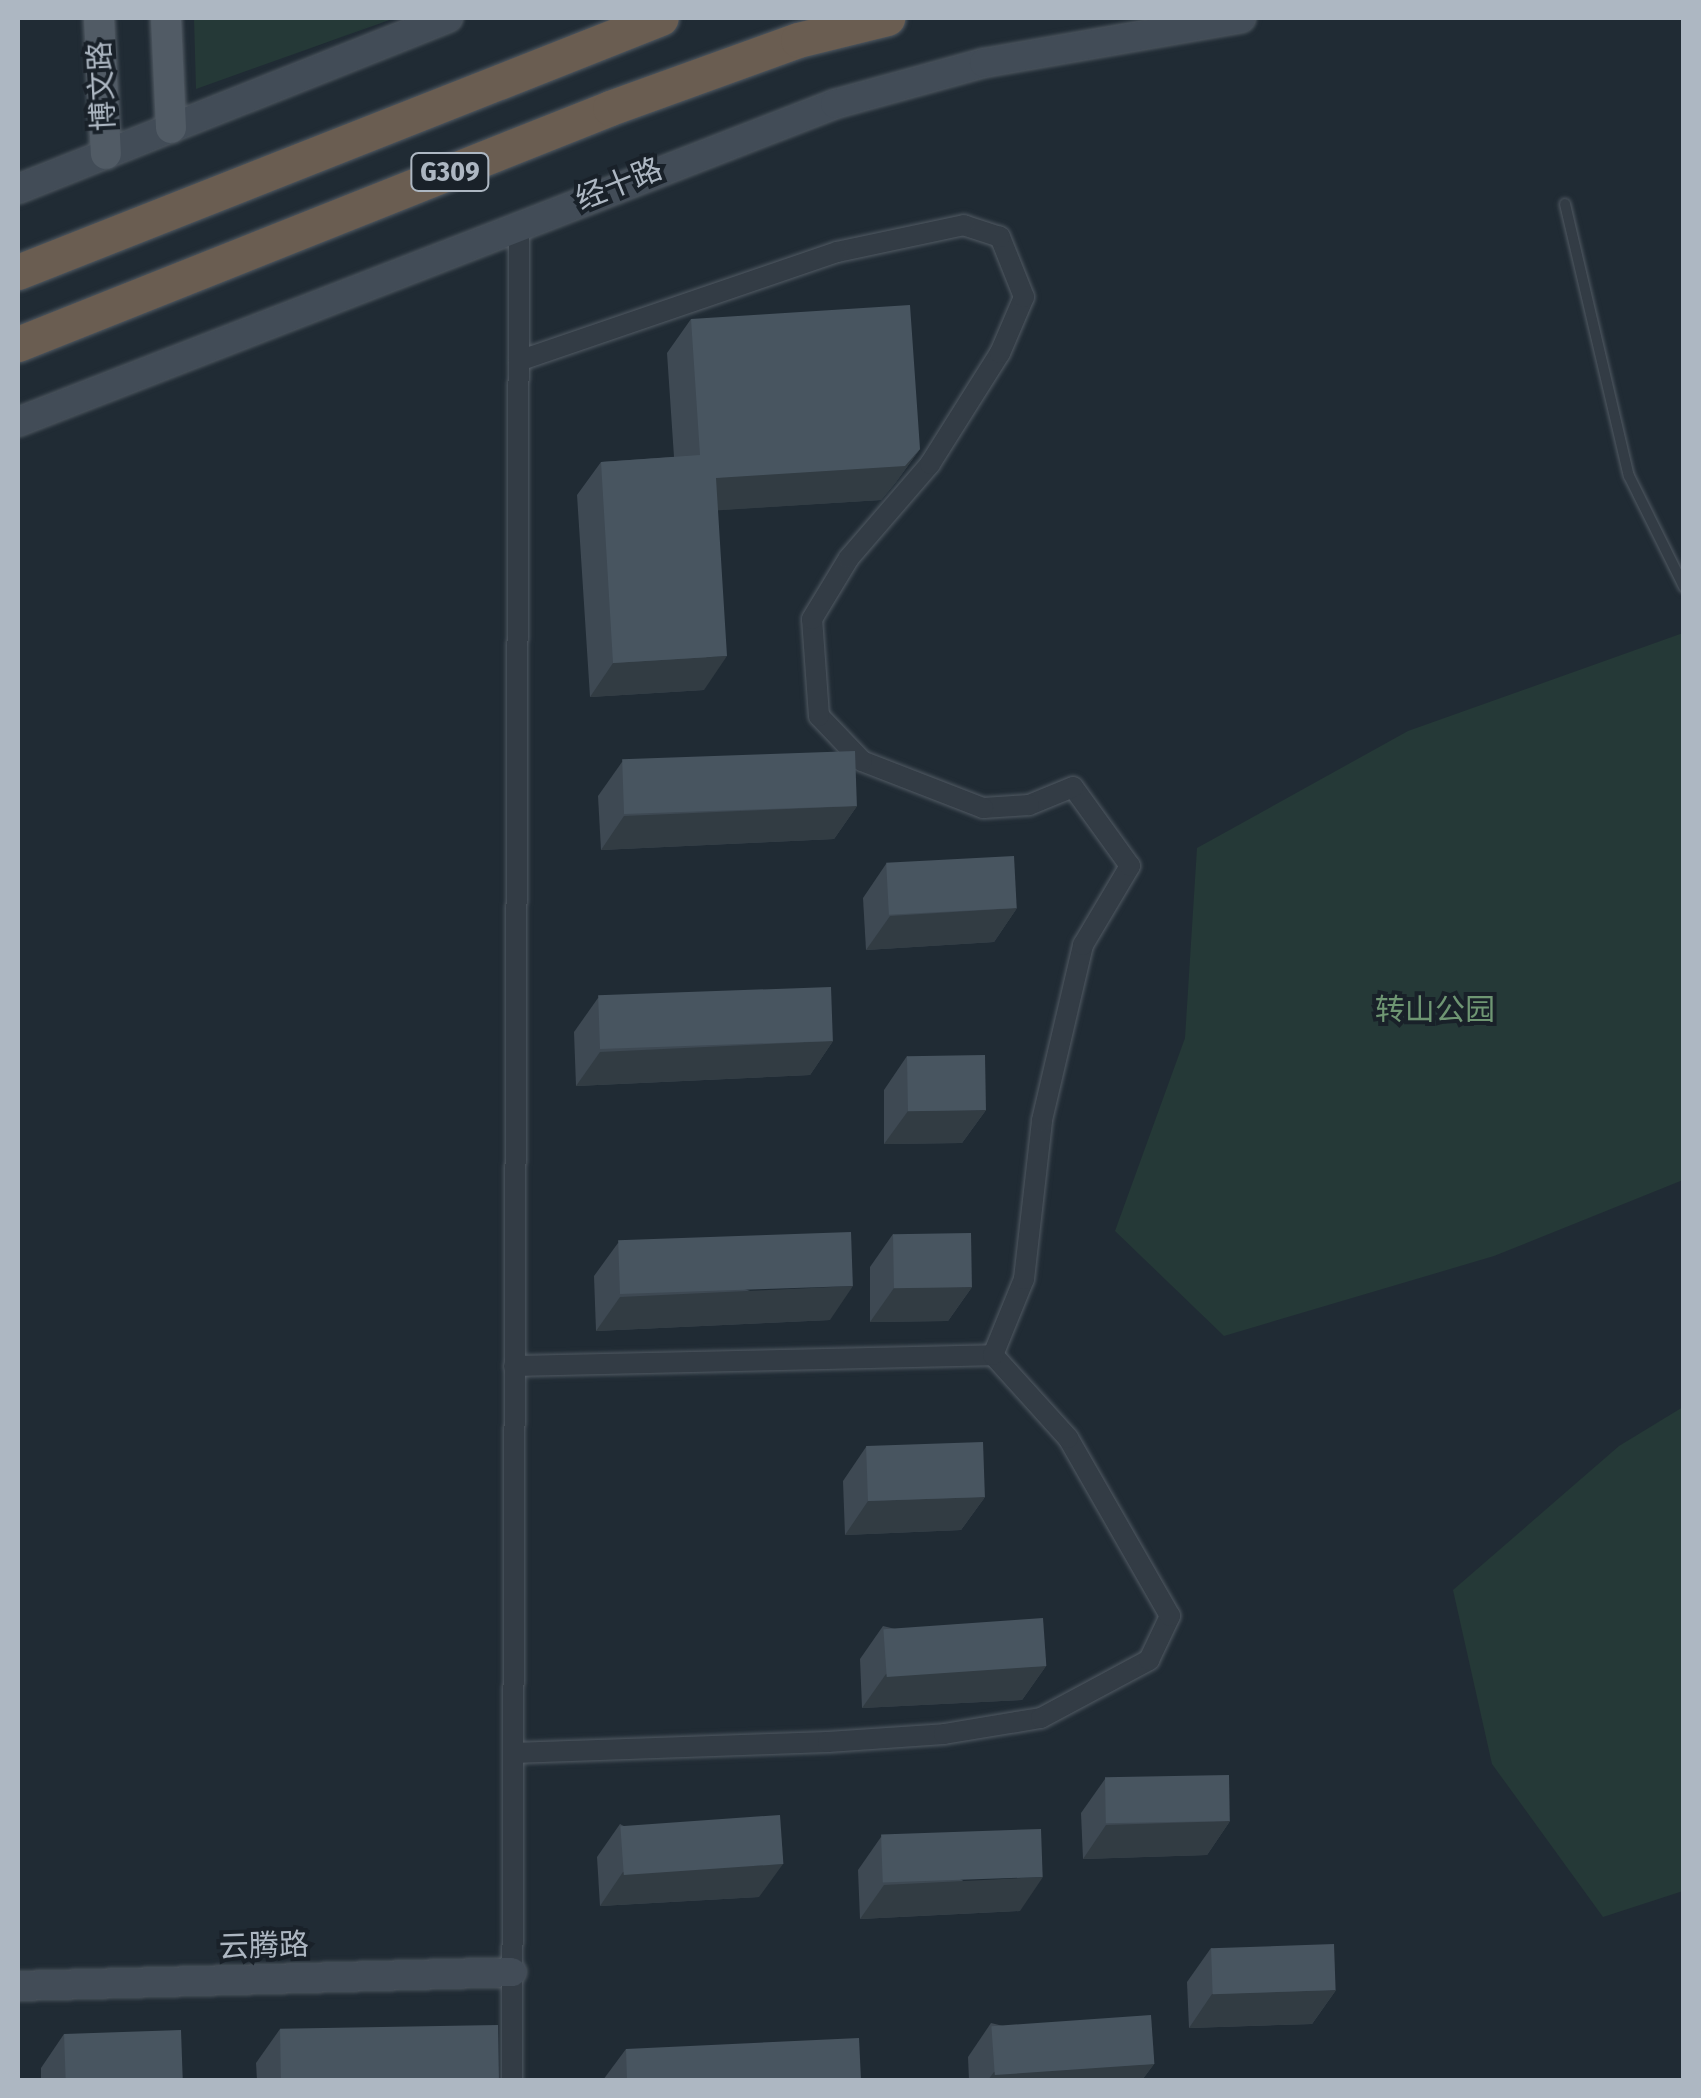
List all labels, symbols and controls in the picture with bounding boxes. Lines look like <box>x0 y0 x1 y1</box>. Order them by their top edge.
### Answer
street label: 博文路 <box>82 40 122 132</box>
road number: G309 <box>410 149 490 195</box>
street label: 经十路 <box>571 150 667 218</box>
park label: 转山公园 <box>1375 992 1495 1028</box>
street label: 云腾路 <box>218 1926 310 1966</box>

